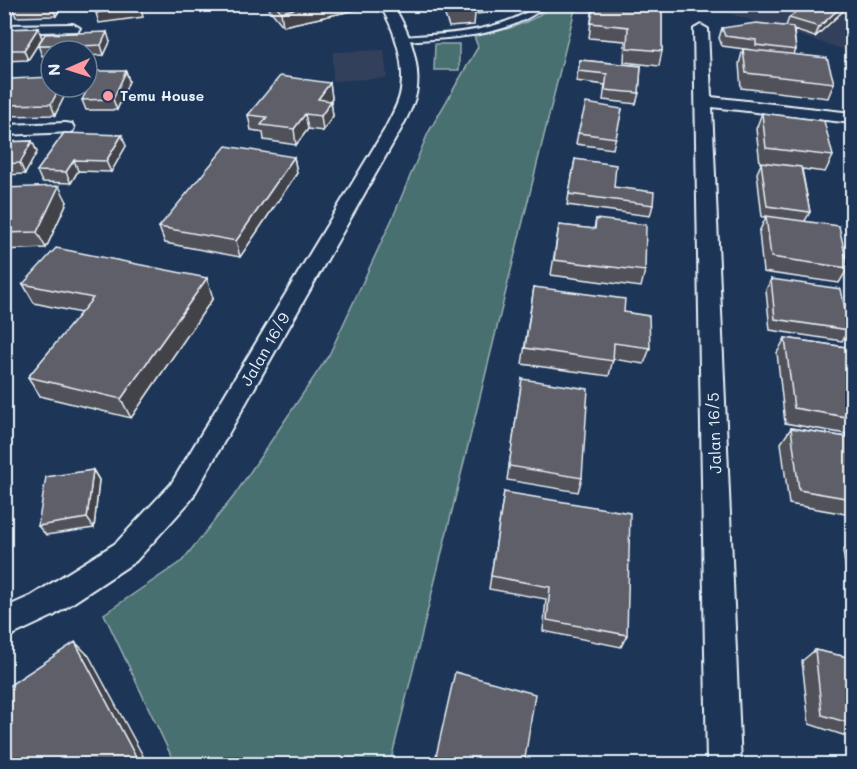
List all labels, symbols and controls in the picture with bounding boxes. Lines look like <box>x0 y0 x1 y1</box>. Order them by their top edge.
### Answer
north arrow <box>39 39 99 99</box>
text: N <box>43 63 64 76</box>
place label: Temu House <box>120 86 204 105</box>
marker: Temu House <box>101 89 115 103</box>
street label: Jalan 16/9 <box>235 308 294 389</box>
street label: Jalan 16/5 <box>702 392 725 474</box>

